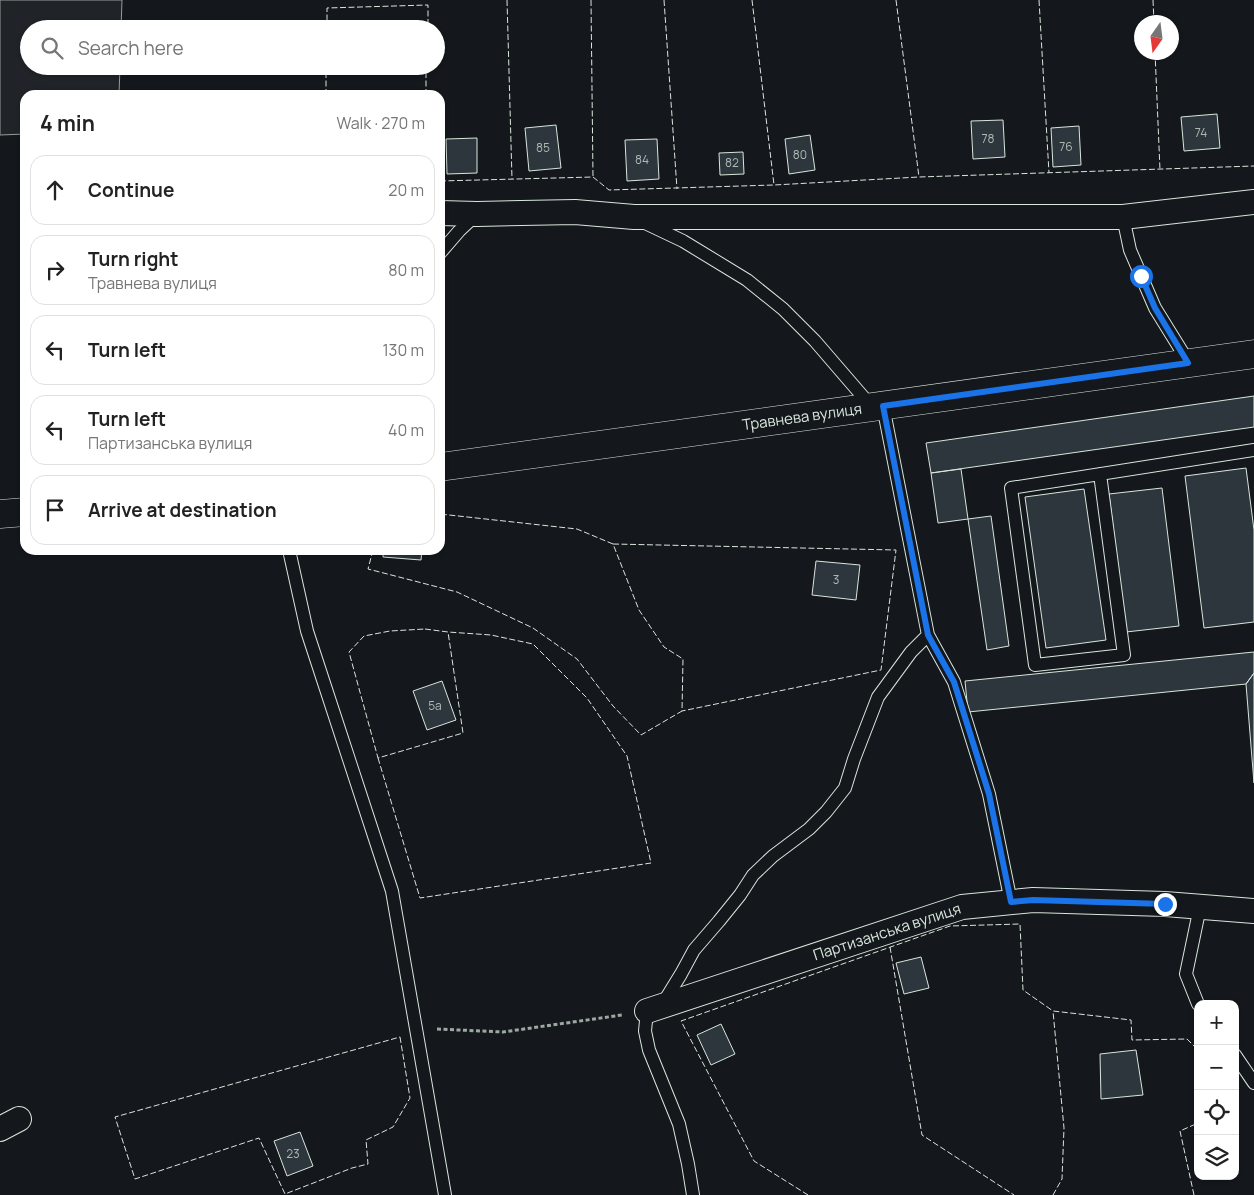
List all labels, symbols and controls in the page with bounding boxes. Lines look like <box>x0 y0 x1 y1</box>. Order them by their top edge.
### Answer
north arrow <box>1134 15 1179 60</box>
search box <box>20 20 445 75</box>
icon: search <box>38 34 66 62</box>
text: Search here <box>78 35 184 61</box>
text: 4 min <box>40 109 95 137</box>
text: Walk · 270 m <box>336 112 425 134</box>
house number: 74 <box>1195 124 1207 141</box>
house number: 78 <box>982 130 995 147</box>
house number: 76 <box>1059 138 1073 155</box>
house number: 85 <box>536 139 550 156</box>
house number: 80 <box>793 146 807 163</box>
house number: 84 <box>635 151 649 168</box>
house number: 82 <box>725 154 739 171</box>
icon: ahead <box>41 176 69 204</box>
text: Continue <box>88 177 174 203</box>
text: 20 m <box>388 179 424 201</box>
text: Turn right <box>88 246 178 272</box>
icon: right <box>41 256 69 284</box>
text: 80 m <box>388 259 424 281</box>
route start <box>1130 265 1153 288</box>
text: Травнева вулиця <box>88 272 217 294</box>
icon: left <box>41 336 69 364</box>
text: Turn left <box>88 337 166 363</box>
text: 130 m <box>382 339 424 361</box>
street label: Травнева вулиця <box>741 398 863 435</box>
text: Turn left <box>88 406 166 432</box>
icon: left <box>41 416 69 444</box>
text: 40 m <box>388 419 424 441</box>
text: Партизанська вулиця <box>88 432 252 454</box>
icon: arrive <box>41 496 69 524</box>
text: Arrive at destination <box>88 497 277 523</box>
house number: 3 <box>833 571 839 588</box>
house number: 5а <box>428 697 442 714</box>
route end <box>1154 893 1177 916</box>
street label: Партизанська вулиця <box>810 898 963 965</box>
map controls <box>1194 1000 1239 1180</box>
button: + <box>1194 1000 1239 1045</box>
button: − <box>1194 1045 1239 1090</box>
button: locate <box>1194 1090 1239 1135</box>
button: layers <box>1194 1135 1239 1180</box>
house number: 23 <box>286 1145 300 1162</box>

